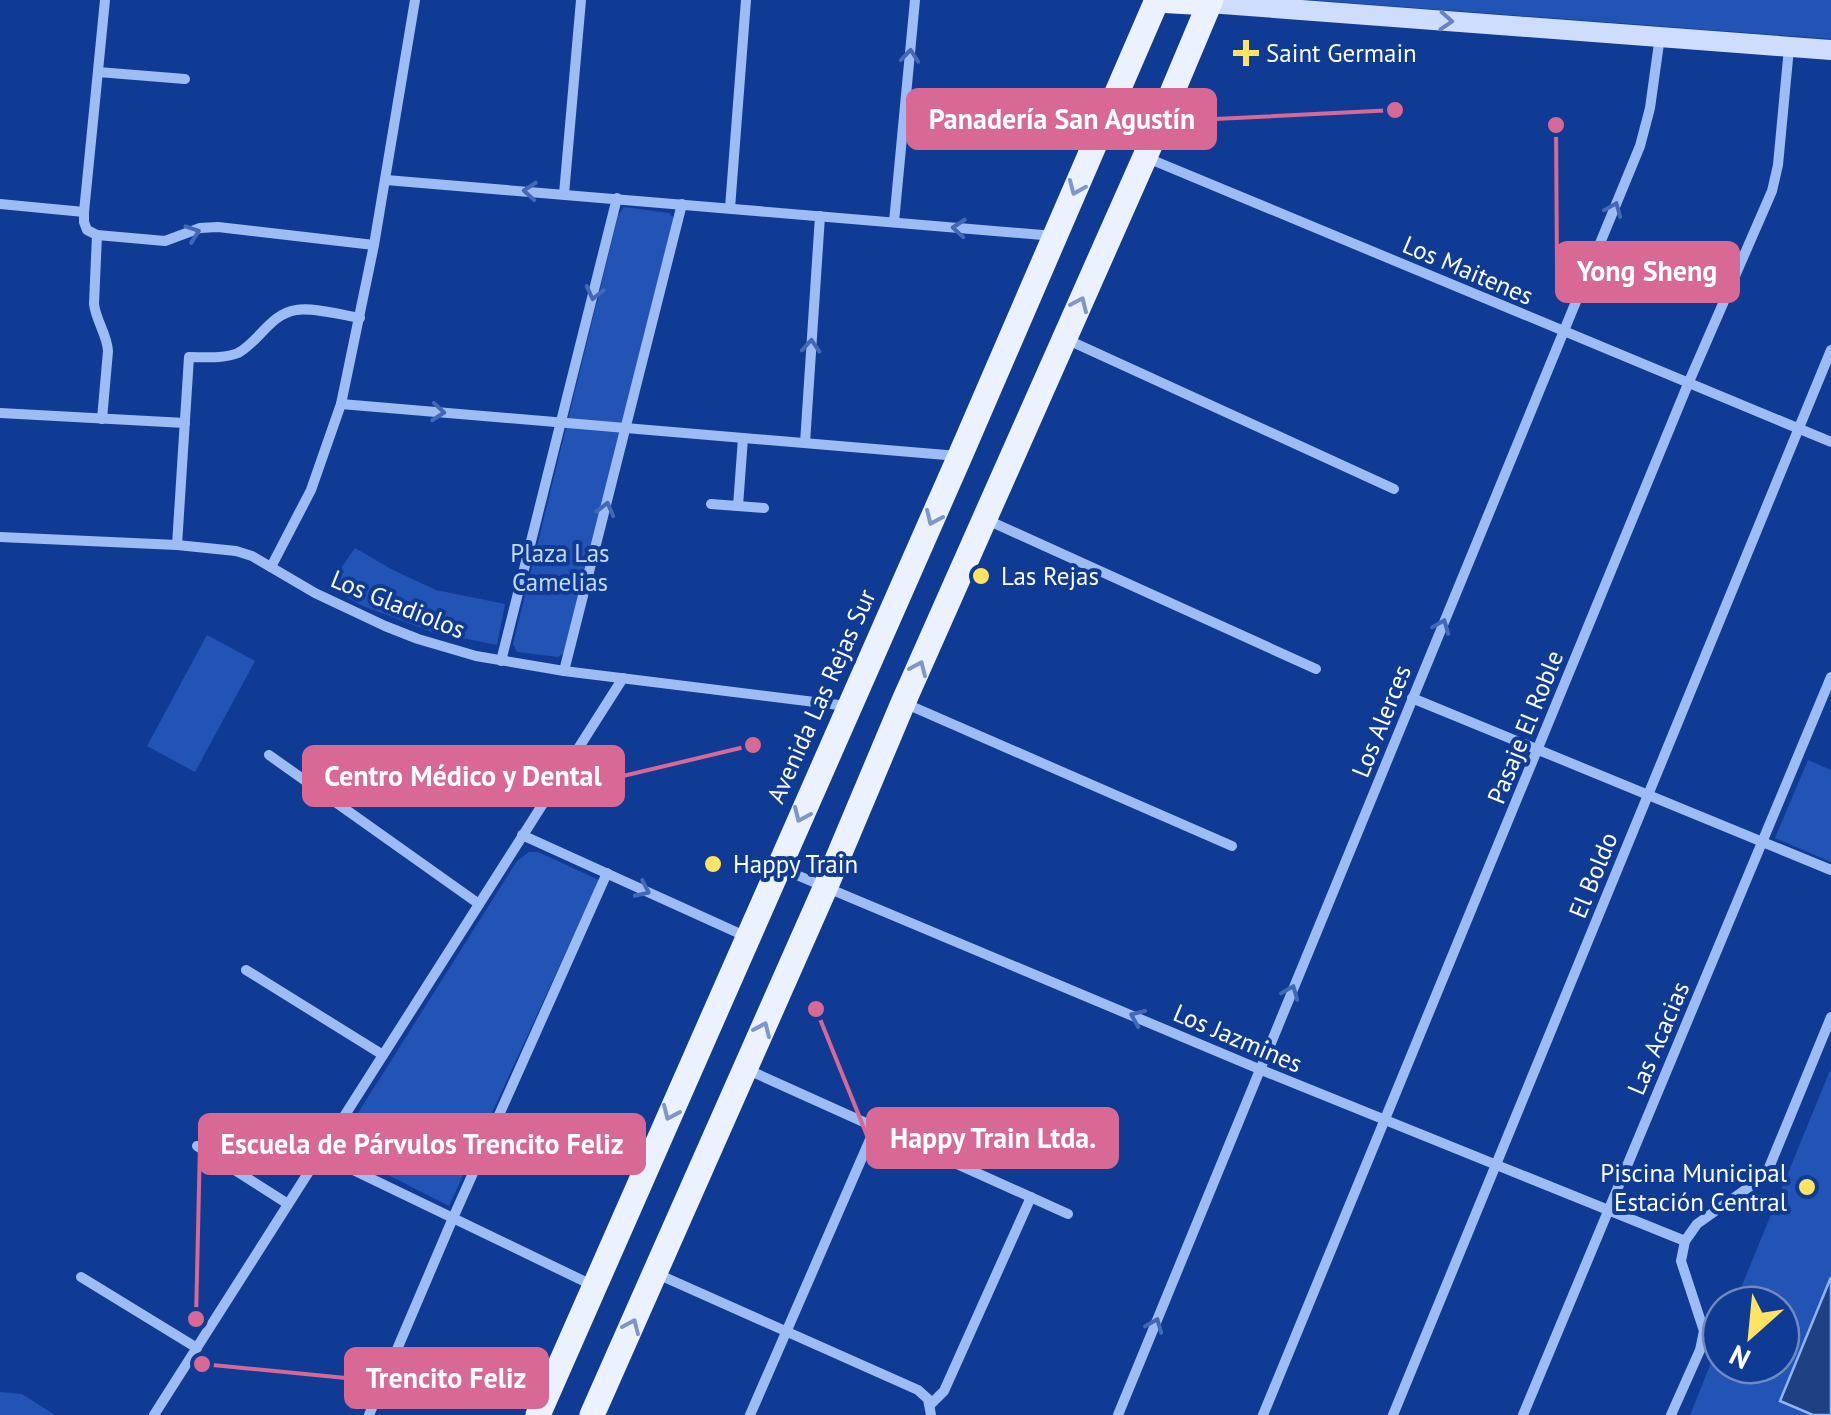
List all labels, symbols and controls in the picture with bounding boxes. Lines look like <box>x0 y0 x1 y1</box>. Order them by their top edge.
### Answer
one-way arrow <box>1439 9 1455 31</box>
place label: Saint Germain <box>1266 37 1417 69</box>
marker: Saint Germain <box>1235 42 1257 64</box>
one-way arrow <box>899 47 921 63</box>
callout: Panadería San Agustín <box>908 90 1215 148</box>
text: Panadería San Agustín <box>929 100 1195 137</box>
one-way arrow <box>1068 178 1088 196</box>
one-way arrow <box>522 181 538 202</box>
one-way arrow <box>1602 202 1622 219</box>
one-way arrow <box>950 217 966 239</box>
one-way arrow <box>183 224 200 244</box>
street label: Los Maitenes <box>1398 228 1538 312</box>
callout: Yong Sheng <box>1557 243 1738 301</box>
text: Yong Sheng <box>1576 252 1717 289</box>
one-way arrow <box>585 284 606 301</box>
one-way arrow <box>1068 296 1088 314</box>
one-way arrow <box>800 338 821 354</box>
one-way arrow <box>431 401 447 423</box>
one-way arrow <box>594 501 615 518</box>
one-way arrow <box>925 508 945 526</box>
park label: Plaza Las Camelias <box>510 537 610 598</box>
place label: Las Rejas <box>1001 560 1099 592</box>
street label: Los Gladiolos <box>326 563 470 645</box>
marker: Las Rejas <box>970 565 992 587</box>
street label: Avenida Las Rejas Sur <box>759 584 883 808</box>
one-way arrow <box>1430 619 1450 636</box>
street label: Pasaje El Roble <box>1480 646 1570 808</box>
one-way arrow <box>907 660 927 678</box>
street label: Los Alerces <box>1344 660 1418 782</box>
callout: Centro Médico y Dental <box>304 747 623 805</box>
text: Centro Médico y Dental <box>324 757 602 794</box>
one-way arrow <box>793 805 813 823</box>
street label: El Boldo <box>1561 828 1625 922</box>
place label: Happy Train <box>733 848 858 880</box>
marker: Happy Train <box>702 853 724 875</box>
one-way arrow <box>633 878 651 898</box>
street label: Las Acacias <box>1620 976 1696 1100</box>
one-way arrow <box>1280 984 1300 1001</box>
street label: Los Jazmines <box>1169 997 1307 1079</box>
one-way arrow <box>1129 1009 1147 1029</box>
one-way arrow <box>751 1021 771 1039</box>
one-way arrow <box>662 1103 682 1121</box>
callout: Happy Train Ltda. <box>868 1109 1117 1167</box>
callout: Escuela de Párvulos Trencito Feliz <box>200 1115 644 1173</box>
text: Happy Train Ltda. <box>890 1119 1096 1156</box>
text: Escuela de Párvulos Trencito Feliz <box>220 1125 624 1162</box>
place label: Piscina Municipal Estación Central <box>1600 1157 1788 1218</box>
marker: Piscina Municipal Estación Central <box>1796 1176 1818 1198</box>
north arrow <box>1701 1285 1801 1385</box>
one-way arrow <box>1143 1317 1163 1335</box>
one-way arrow <box>620 1318 640 1336</box>
text: N <box>1723 1337 1756 1378</box>
callout: Trencito Feliz <box>346 1349 547 1407</box>
text: Trencito Feliz <box>366 1359 526 1396</box>

